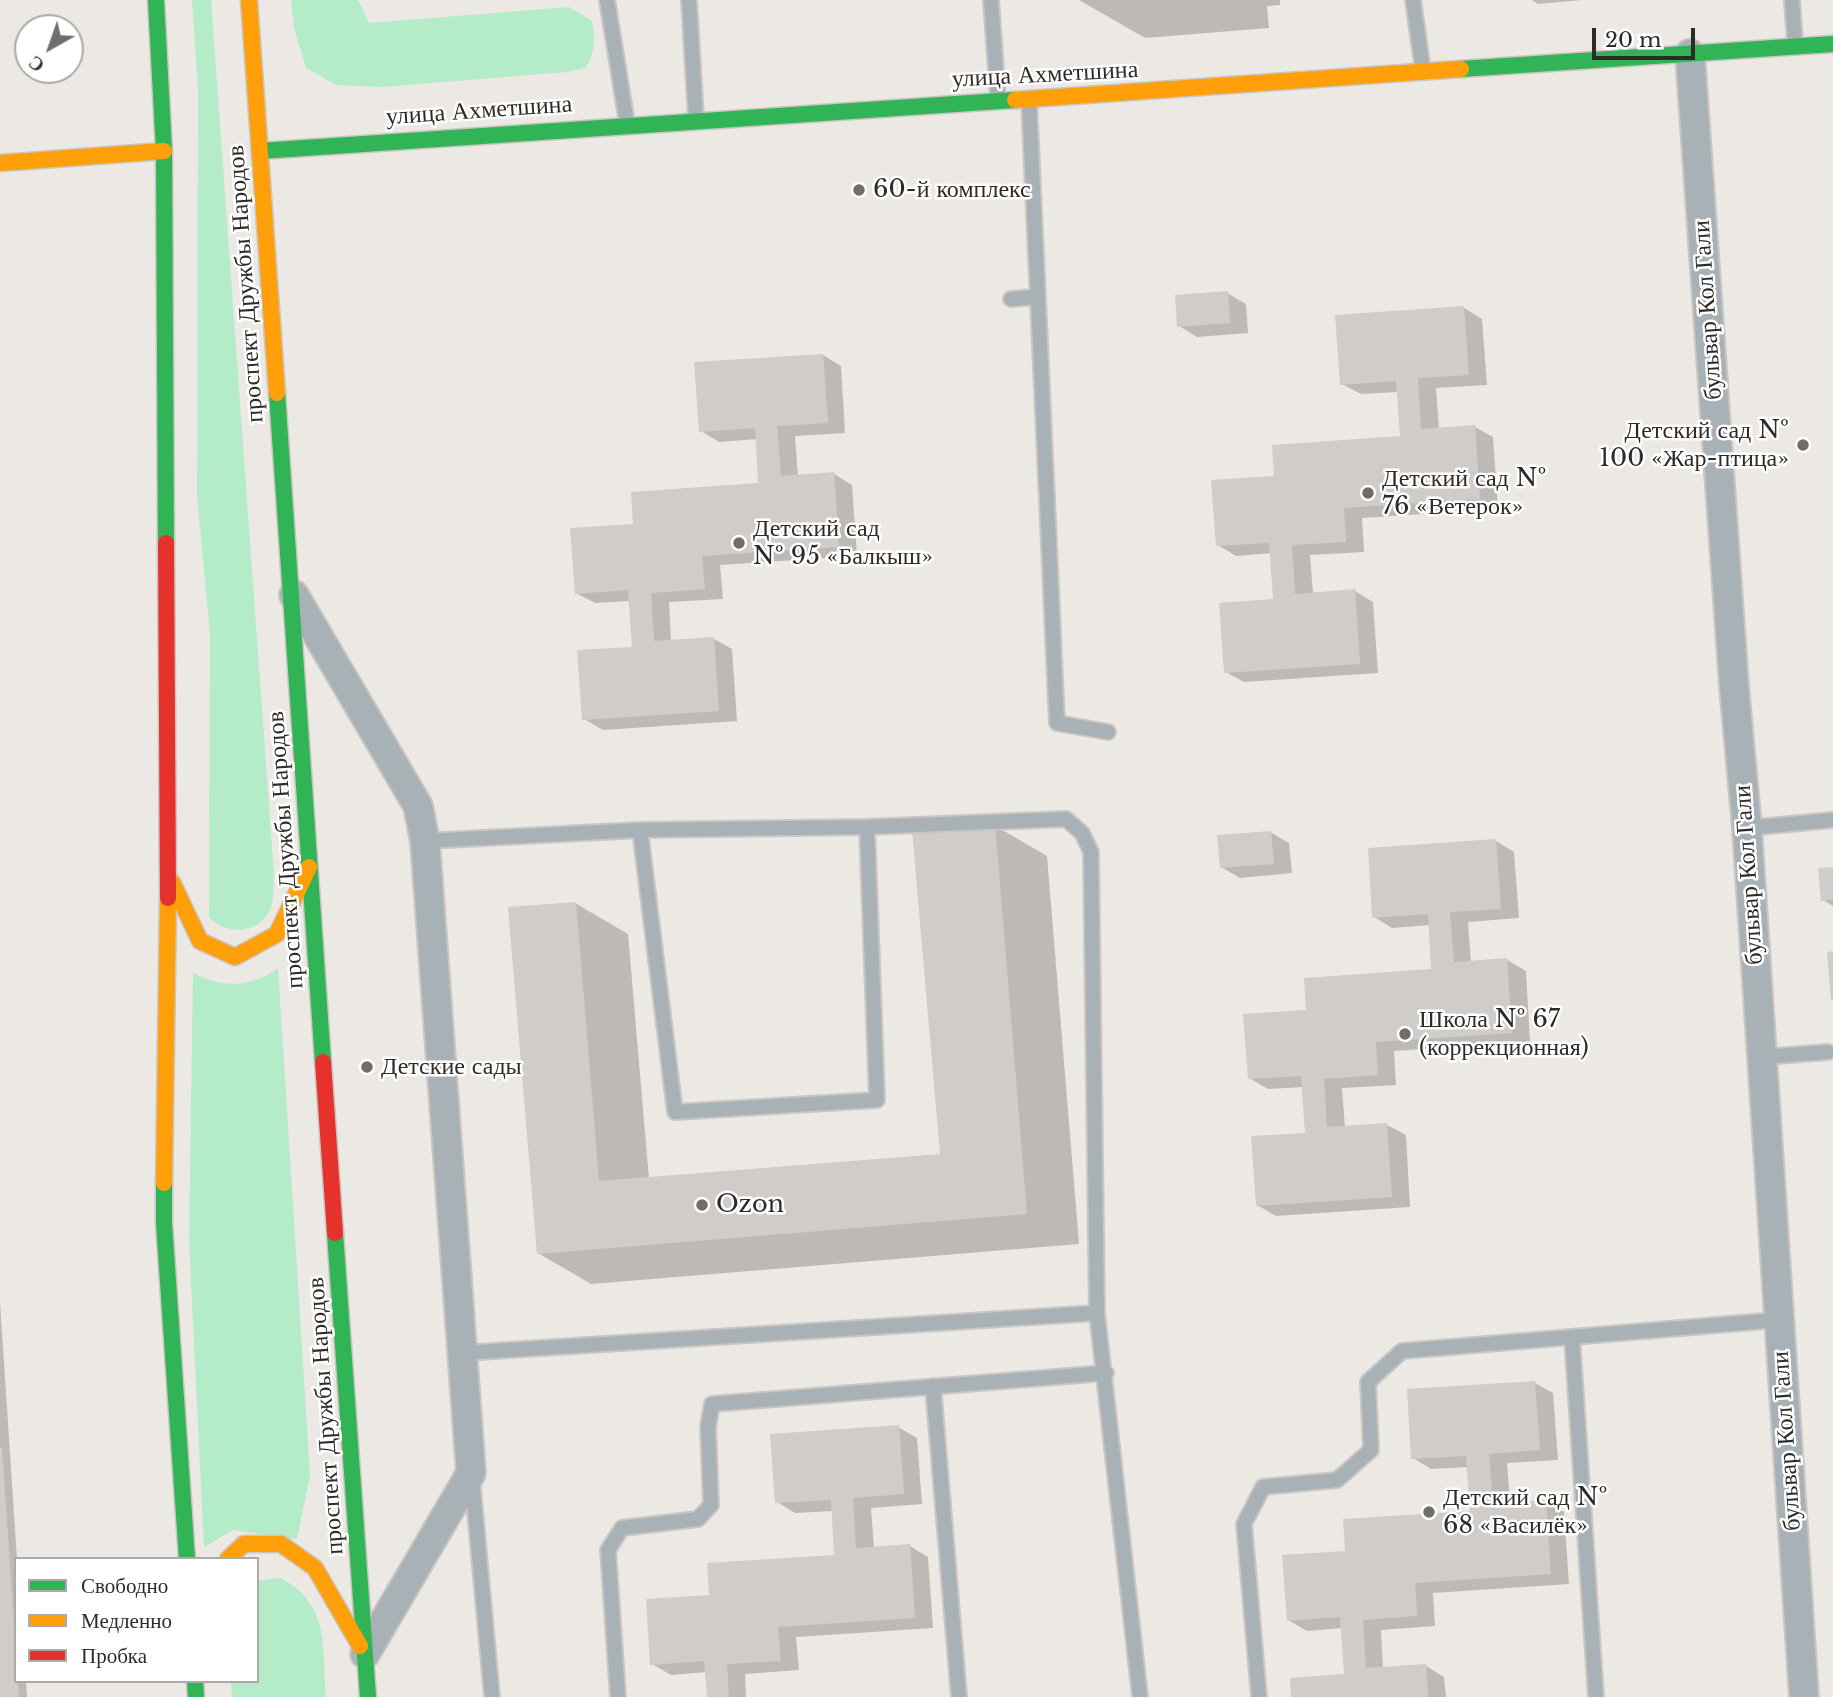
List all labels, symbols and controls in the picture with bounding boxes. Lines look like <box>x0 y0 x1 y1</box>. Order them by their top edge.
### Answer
north arrow <box>14 14 84 84</box>
scale bar <box>1595 14 1698 58</box>
text: 20 m <box>1605 27 1662 53</box>
text: С <box>24 51 49 77</box>
street label: улица Ахметшина <box>951 56 1139 94</box>
street label: улица Ахметшина <box>385 90 573 132</box>
street label: проспект Дружбы Народов <box>222 144 270 424</box>
place label: 60-й комплекс <box>873 176 1031 204</box>
marker: 60-й комплекс <box>851 182 867 198</box>
street label: бульвар Кол Гали <box>1687 219 1729 401</box>
place label: Детский сад № 100 «Жар-птица» <box>1599 417 1789 473</box>
marker: Детский сад № 100 «Жар-птица» <box>1795 437 1811 453</box>
place label: Детский сад № 76 «Ветерок» <box>1382 465 1547 521</box>
marker: Детский сад № 76 «Ветерок» <box>1360 485 1376 501</box>
place label: Детский сад № 95 «Балкыш» <box>753 515 933 571</box>
marker: Детский сад № 95 «Балкыш» <box>731 535 747 551</box>
street label: проспект Дружбы Народов <box>262 710 310 990</box>
street label: бульвар Кол Гали <box>1728 784 1770 966</box>
place label: Школа № 67 (коррекционная) <box>1419 1006 1589 1062</box>
marker: Школа № 67 (коррекционная) <box>1397 1026 1413 1042</box>
place label: Детские сады <box>381 1053 522 1081</box>
marker: Детские сады <box>359 1059 375 1075</box>
place label: Ozon <box>716 1191 784 1219</box>
marker: Ozon <box>694 1197 710 1213</box>
street label: проспект Дружбы Народов <box>302 1276 350 1556</box>
street label: бульвар Кол Гали <box>1766 1350 1808 1532</box>
place label: Детский сад № 68 «Василёк» <box>1443 1484 1608 1540</box>
marker: Детский сад № 68 «Василёк» <box>1421 1504 1437 1520</box>
legend <box>14 1557 259 1683</box>
text: Свободно <box>81 1573 168 1599</box>
text: Медленно <box>81 1608 172 1634</box>
text: Пробка <box>81 1643 147 1669</box>

